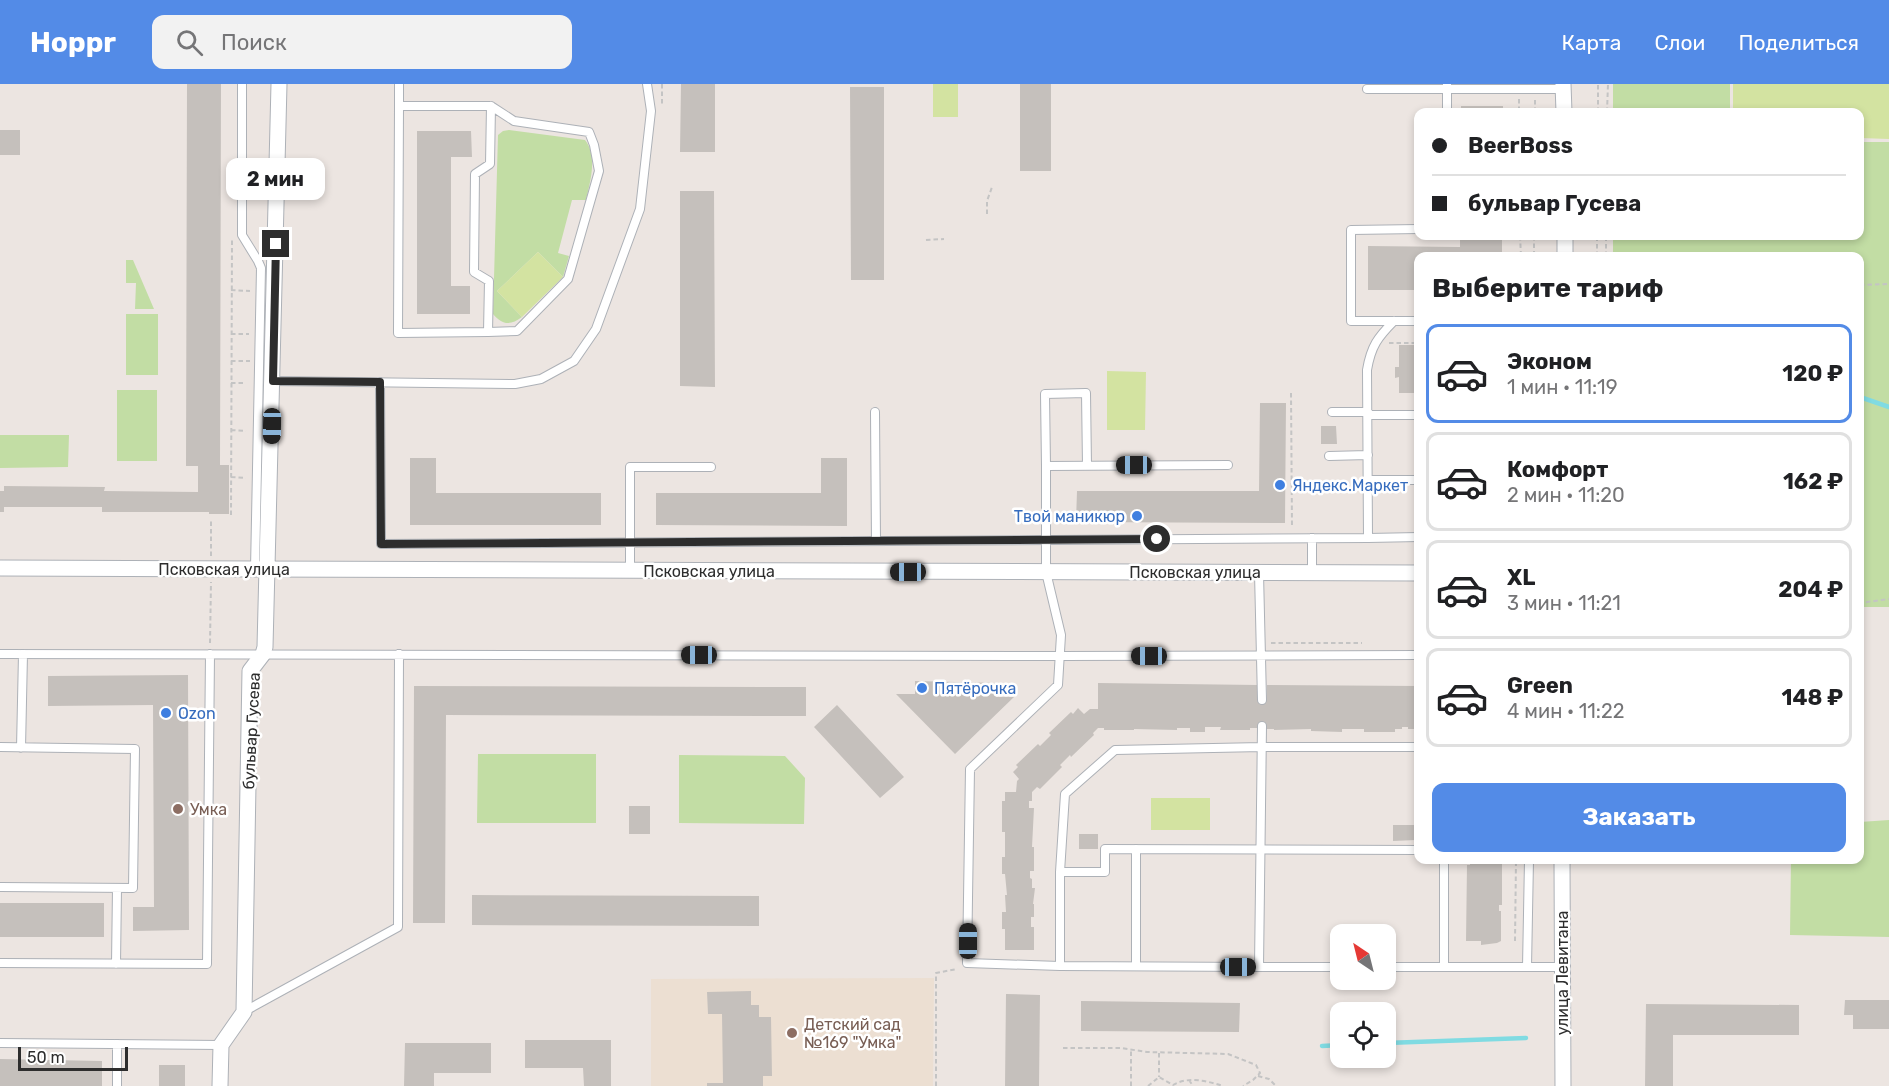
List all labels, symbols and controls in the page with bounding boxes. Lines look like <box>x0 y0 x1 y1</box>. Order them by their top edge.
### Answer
search box <box>152 15 572 69</box>
text: Hoppr <box>30 26 116 59</box>
icon: search <box>173 26 206 59</box>
text: Поиск <box>221 29 287 56</box>
text: Карта <box>1561 30 1621 55</box>
text: Слои <box>1654 30 1705 55</box>
text: Поделиться <box>1738 30 1859 55</box>
text: BeerBoss <box>1468 132 1573 159</box>
callout: 2 мин <box>226 157 326 199</box>
text: 2 мин <box>247 167 304 191</box>
text: бульвар Гусева <box>1468 190 1641 217</box>
route end <box>262 230 289 257</box>
text: Выберите тариф <box>1432 272 1663 304</box>
icon: car <box>1435 347 1489 401</box>
text: Эконом <box>1507 348 1592 375</box>
text: 120 ₽ <box>1782 360 1843 387</box>
text: 1 мин · 11:19 <box>1507 375 1618 399</box>
car <box>263 408 281 444</box>
icon: car <box>1435 455 1489 509</box>
car <box>1116 456 1152 474</box>
text: Комфорт <box>1507 456 1608 483</box>
text: 162 ₽ <box>1783 468 1843 495</box>
place label: Яндекс.Маркет <box>1292 476 1408 495</box>
marker: Яндекс.Маркет <box>1273 478 1287 492</box>
text: 2 мин · 11:20 <box>1507 483 1625 507</box>
place label: Твой маникюр <box>1014 507 1125 526</box>
marker: Твой маникюр <box>1130 509 1144 523</box>
route start <box>1143 525 1170 552</box>
street label: Псковская улица <box>158 560 290 579</box>
street label: Псковская улица <box>643 562 775 581</box>
car <box>890 563 926 581</box>
street label: Псковская улица <box>1129 563 1261 582</box>
icon: car <box>1435 563 1489 617</box>
text: XL <box>1507 564 1535 591</box>
text: 204 ₽ <box>1778 576 1843 603</box>
text: 3 мин · 11:21 <box>1507 591 1621 615</box>
car <box>681 646 717 664</box>
car <box>1131 647 1167 665</box>
icon: car <box>1435 671 1489 725</box>
street label: бульвар Гусева <box>239 672 264 790</box>
text: Green <box>1507 672 1573 699</box>
place label: Пятёрочка <box>934 679 1016 698</box>
marker: Пятёрочка <box>915 681 929 695</box>
text: 148 ₽ <box>1782 684 1843 711</box>
text: 4 мин · 11:22 <box>1507 699 1624 723</box>
place label: Ozon <box>178 704 216 723</box>
marker: Ozon <box>159 706 173 720</box>
button: Заказать <box>1432 783 1846 852</box>
place label: Умка <box>190 800 227 819</box>
marker: Умка <box>171 802 185 816</box>
street label: улица Левитана <box>1553 911 1572 1035</box>
car <box>959 923 977 959</box>
north arrow <box>1330 924 1396 990</box>
map controls <box>1330 924 1396 1068</box>
car <box>1220 958 1256 976</box>
button: locate <box>1330 1002 1396 1068</box>
place label: Детский сад №169 "Умка" <box>804 1015 902 1052</box>
marker: Детский сад №169 "Умка" <box>785 1026 799 1040</box>
scale bar <box>18 1044 128 1072</box>
text: 50 m <box>27 1048 65 1067</box>

